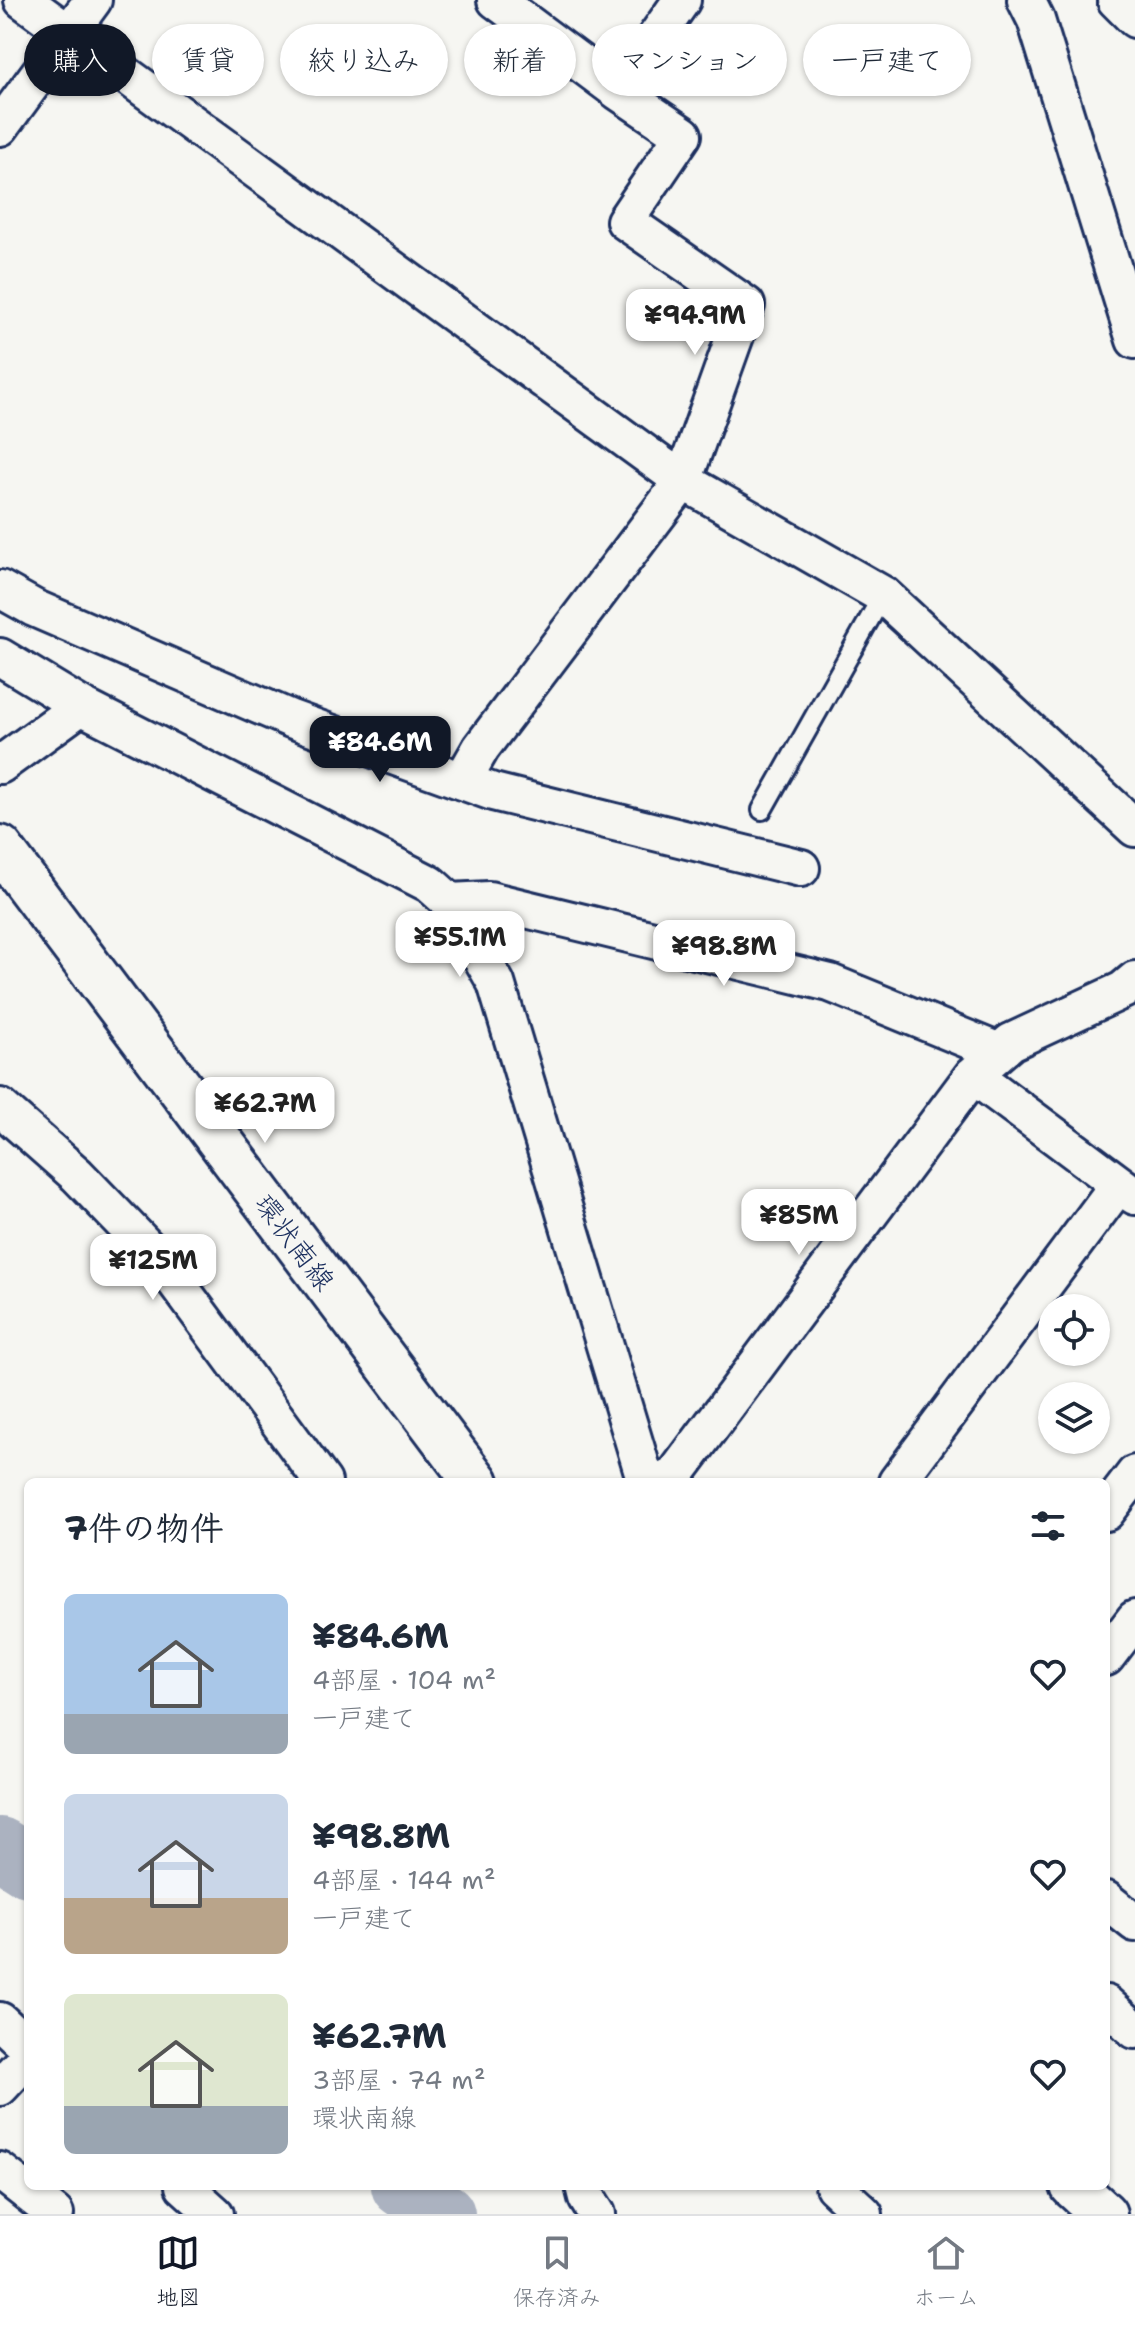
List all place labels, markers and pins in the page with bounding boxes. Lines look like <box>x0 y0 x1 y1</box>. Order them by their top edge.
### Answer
pin: ¥94.9M <box>630 289 760 357</box>
pin: ¥84.6M <box>315 716 445 784</box>
pin: ¥55.1M <box>395 911 525 979</box>
pin: ¥98.8M <box>659 920 789 988</box>
pin: ¥62.7M <box>200 1077 330 1145</box>
pin: ¥85M <box>752 1189 846 1257</box>
pin: ¥125M <box>97 1234 209 1302</box>

